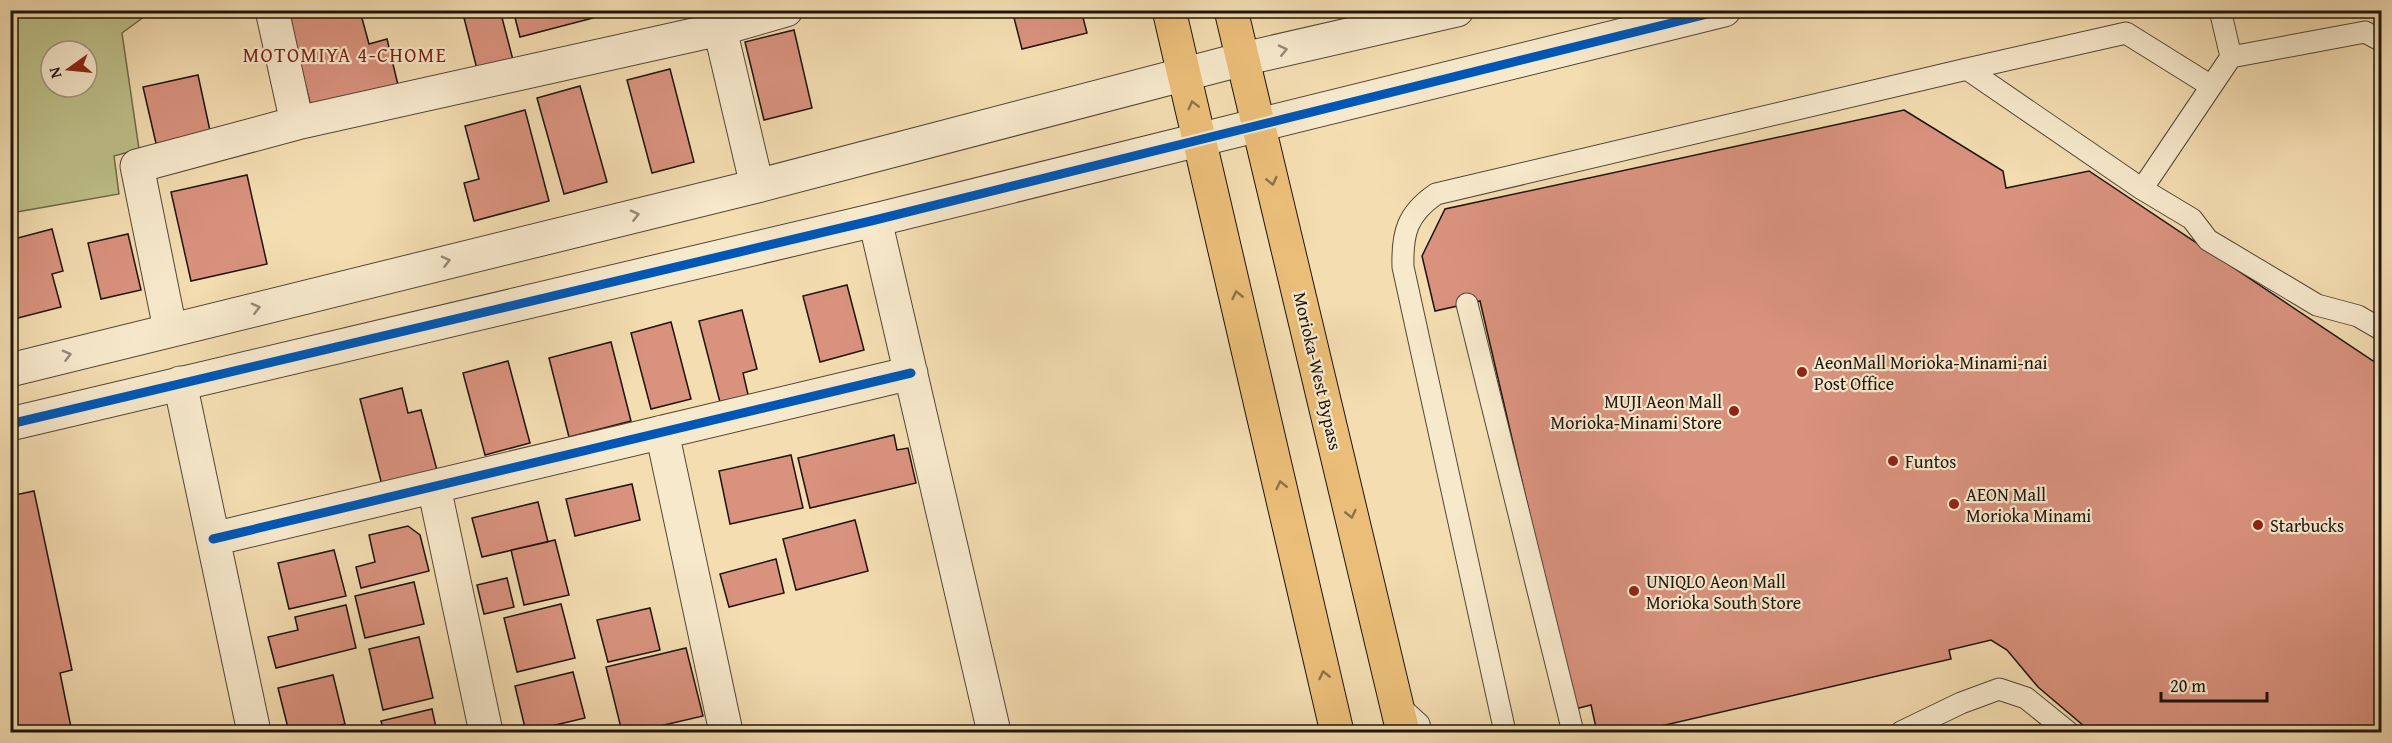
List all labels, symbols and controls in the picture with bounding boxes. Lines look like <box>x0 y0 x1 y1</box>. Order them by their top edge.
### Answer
north arrow <box>39 39 99 99</box>
district label: MOTOMIYA 4-CHOME <box>243 40 447 69</box>
one-way arrow <box>1278 44 1288 57</box>
text: N <box>41 64 67 81</box>
one-way arrow <box>1188 101 1201 111</box>
one-way arrow <box>1265 176 1278 186</box>
one-way arrow <box>630 210 640 223</box>
one-way arrow <box>440 256 450 269</box>
street label: Morioka-West Bypass <box>1287 289 1349 453</box>
one-way arrow <box>1232 291 1245 301</box>
one-way arrow <box>251 302 261 315</box>
place label: AeonMall Morioka-Minami-nai Post Office <box>1814 349 2047 397</box>
one-way arrow <box>62 350 72 363</box>
marker: AeonMall Morioka-Minami-nai Post Office <box>1795 365 1809 379</box>
place label: MUJI Aeon Mall Morioka-Minami Store <box>1551 388 1722 436</box>
marker: MUJI Aeon Mall Morioka-Minami Store <box>1727 404 1741 418</box>
place label: Funtos <box>1905 448 1956 475</box>
marker: Funtos <box>1886 454 1900 468</box>
one-way arrow <box>1275 481 1288 491</box>
place label: AEON Mall Morioka Minami <box>1966 481 2091 529</box>
marker: AEON Mall Morioka Minami <box>1947 497 1961 511</box>
one-way arrow <box>1344 508 1357 518</box>
place label: Starbucks <box>2270 512 2344 539</box>
marker: Starbucks <box>2251 518 2265 532</box>
place label: UNIQLO Aeon Mall Morioka South Store <box>1646 568 1801 616</box>
marker: UNIQLO Aeon Mall Morioka South Store <box>1627 584 1641 598</box>
scale bar <box>2161 665 2268 703</box>
one-way arrow <box>1319 671 1332 681</box>
text: 20 m <box>2170 672 2206 699</box>

